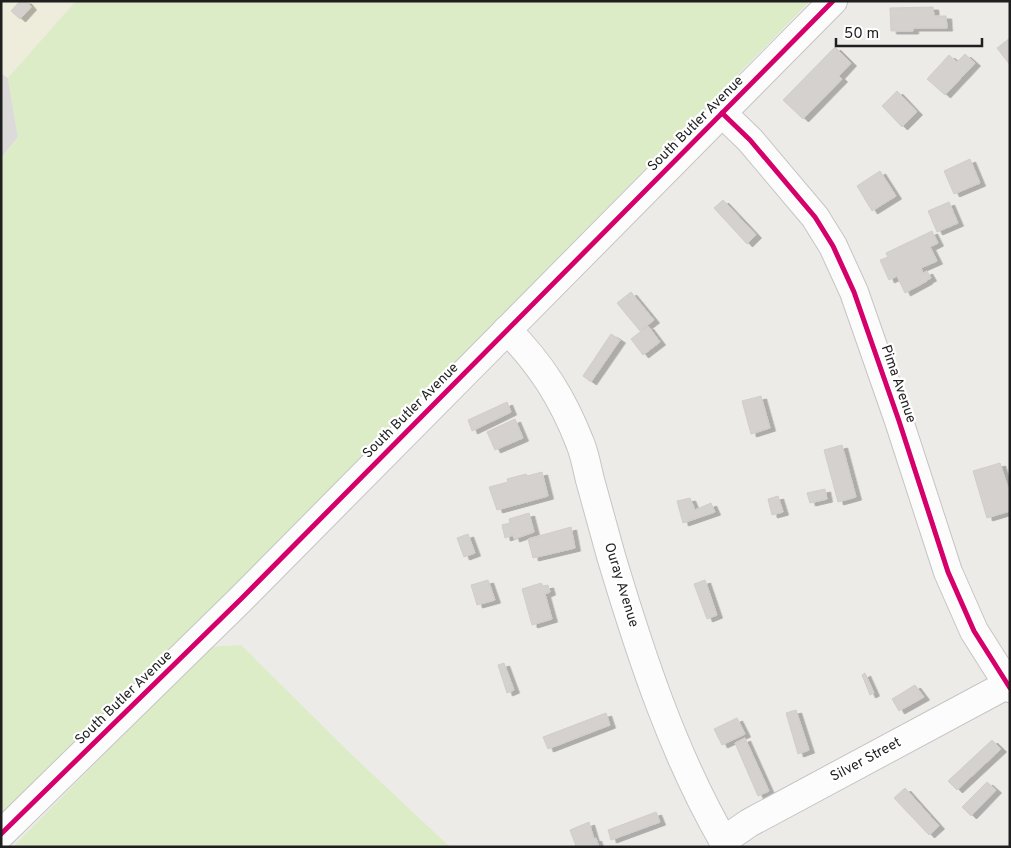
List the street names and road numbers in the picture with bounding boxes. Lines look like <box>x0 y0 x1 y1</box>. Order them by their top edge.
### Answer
street label: South Butler Avenue <box>645 73 747 175</box>
street label: Pima Avenue <box>877 343 919 425</box>
street label: South Butler Avenue <box>360 360 462 462</box>
street label: Ouray Avenue <box>600 541 642 629</box>
street label: South Butler Avenue <box>72 647 176 749</box>
street label: Silver Street <box>828 734 904 786</box>

